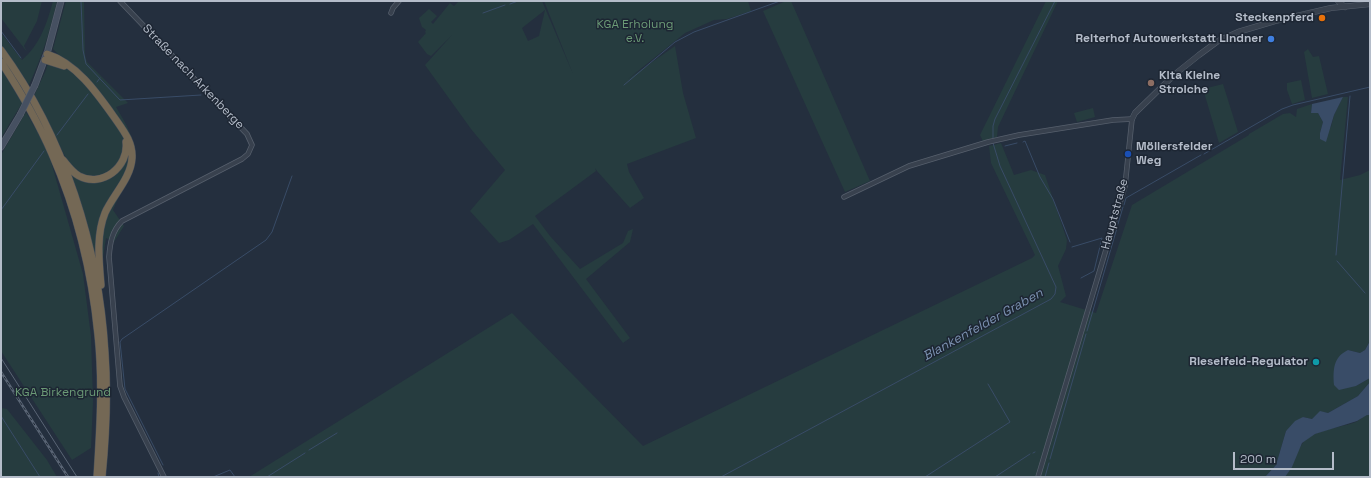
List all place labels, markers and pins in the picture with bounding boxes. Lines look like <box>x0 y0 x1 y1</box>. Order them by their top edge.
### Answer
place label: Steckenpferd <box>1235 11 1314 25</box>
marker: Steckenpferd <box>1317 13 1327 23</box>
place label: Reiterhof Autowerkstatt Lindner <box>1075 32 1263 46</box>
marker: Reiterhof Autowerkstatt Lindner <box>1266 34 1276 44</box>
place label: Kita Kleine Strolche <box>1159 69 1220 97</box>
marker: Kita Kleine Strolche <box>1146 78 1156 88</box>
place label: Möllersfelder Weg <box>1136 140 1212 168</box>
marker: Möllersfelder Weg <box>1123 149 1133 159</box>
place label: Rieselfeld-Regulator <box>1189 355 1308 369</box>
marker: Rieselfeld-Regulator <box>1311 357 1321 367</box>

